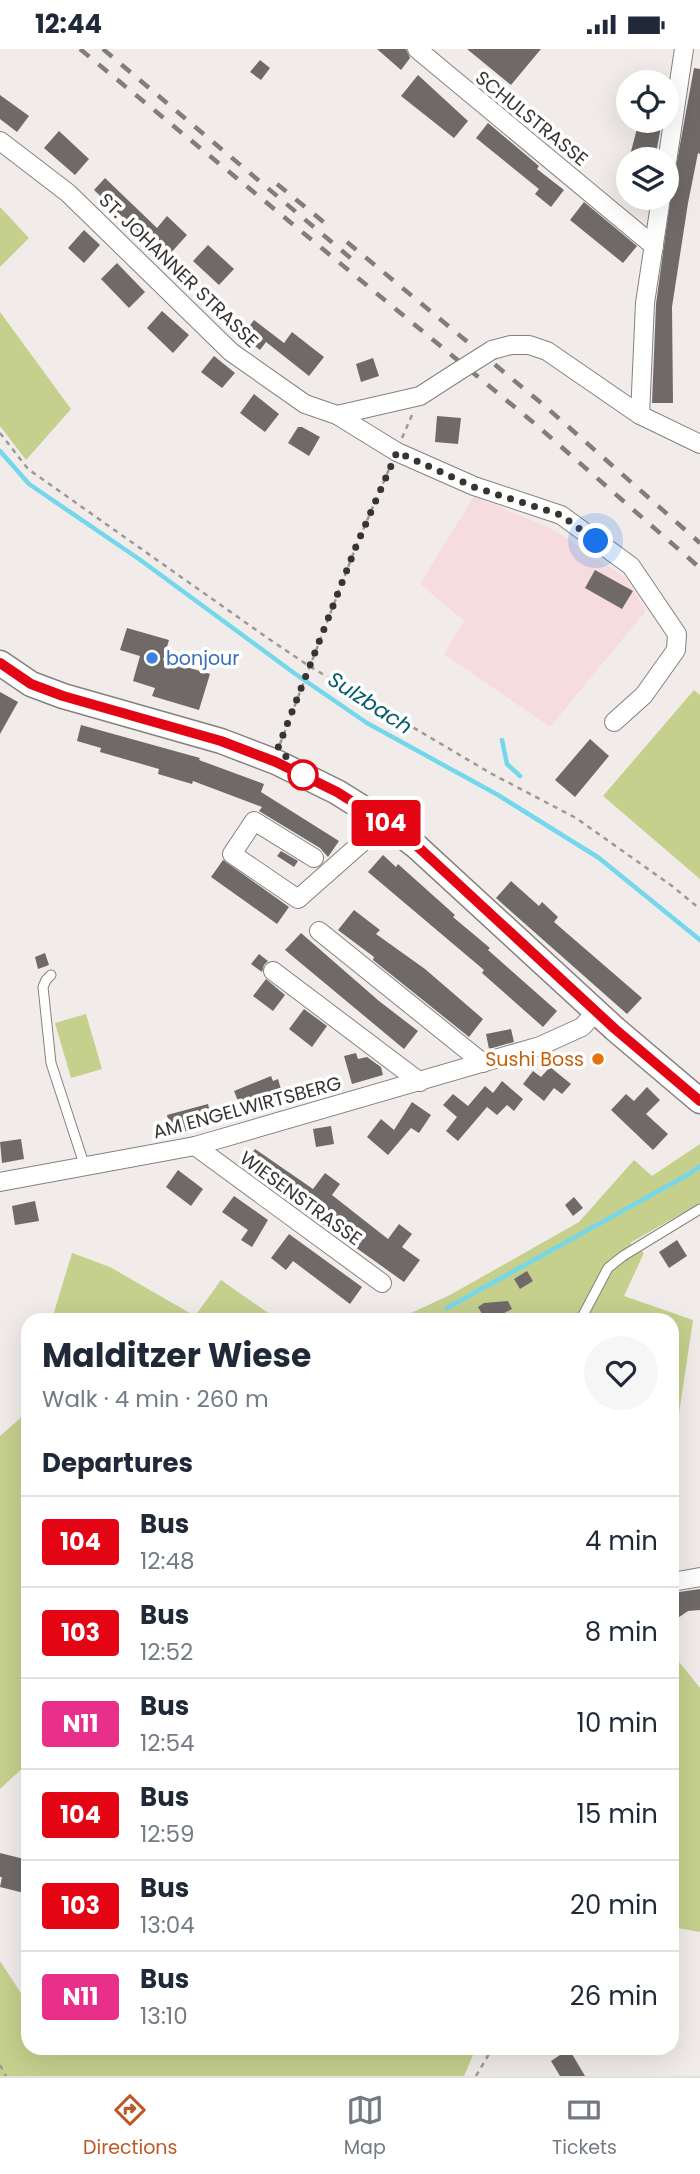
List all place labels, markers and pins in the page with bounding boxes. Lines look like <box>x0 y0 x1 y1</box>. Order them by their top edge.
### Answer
place label: bonjour <box>166 645 239 672</box>
marker: bonjour <box>144 650 160 666</box>
unlabelled marker <box>288 760 318 790</box>
place label: Sushi Boss <box>485 1046 584 1073</box>
marker: Sushi Boss <box>590 1051 606 1067</box>

